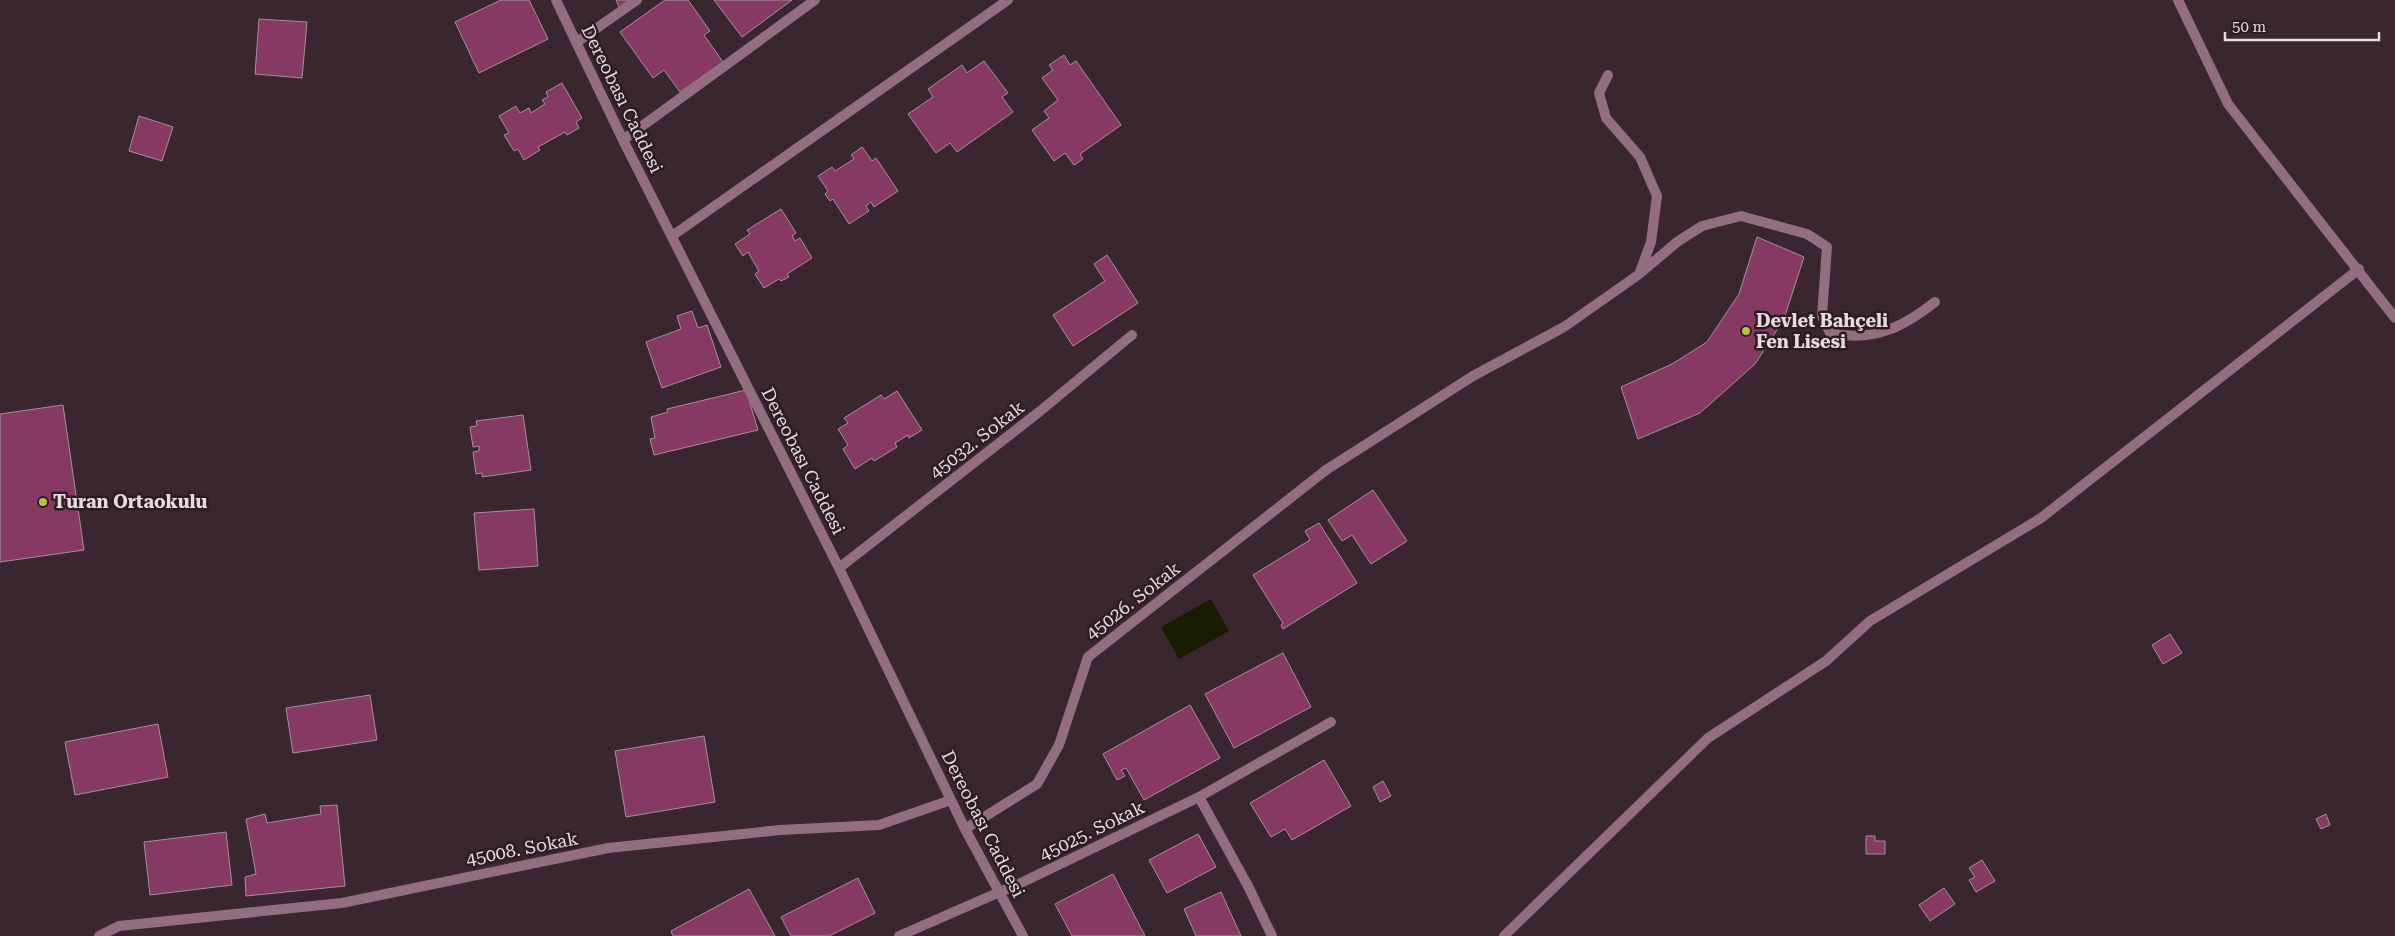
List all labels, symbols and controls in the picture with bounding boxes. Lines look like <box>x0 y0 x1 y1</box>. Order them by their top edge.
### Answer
scale bar <box>2225 10 2379 42</box>
text: 50 m <box>2232 18 2267 36</box>
street label: Dereobası Caddesi <box>578 21 667 176</box>
place label: Devlet Bahçeli Fen Lisesi <box>1756 310 1888 352</box>
marker: Devlet Bahçeli Fen Lisesi <box>1740 325 1752 337</box>
street label: Dereobası Caddesi <box>757 384 850 538</box>
street label: 45032. Sokak <box>925 396 1028 483</box>
place label: Turan Ortaokulu <box>53 491 207 512</box>
marker: Turan Ortaokulu <box>37 496 49 508</box>
street label: 45026. Sokak <box>1081 557 1184 644</box>
street label: Dereobası Caddesi <box>937 747 1030 901</box>
street label: 45025. Sokak <box>1036 796 1148 865</box>
street label: 45008. Sokak <box>464 827 580 870</box>

